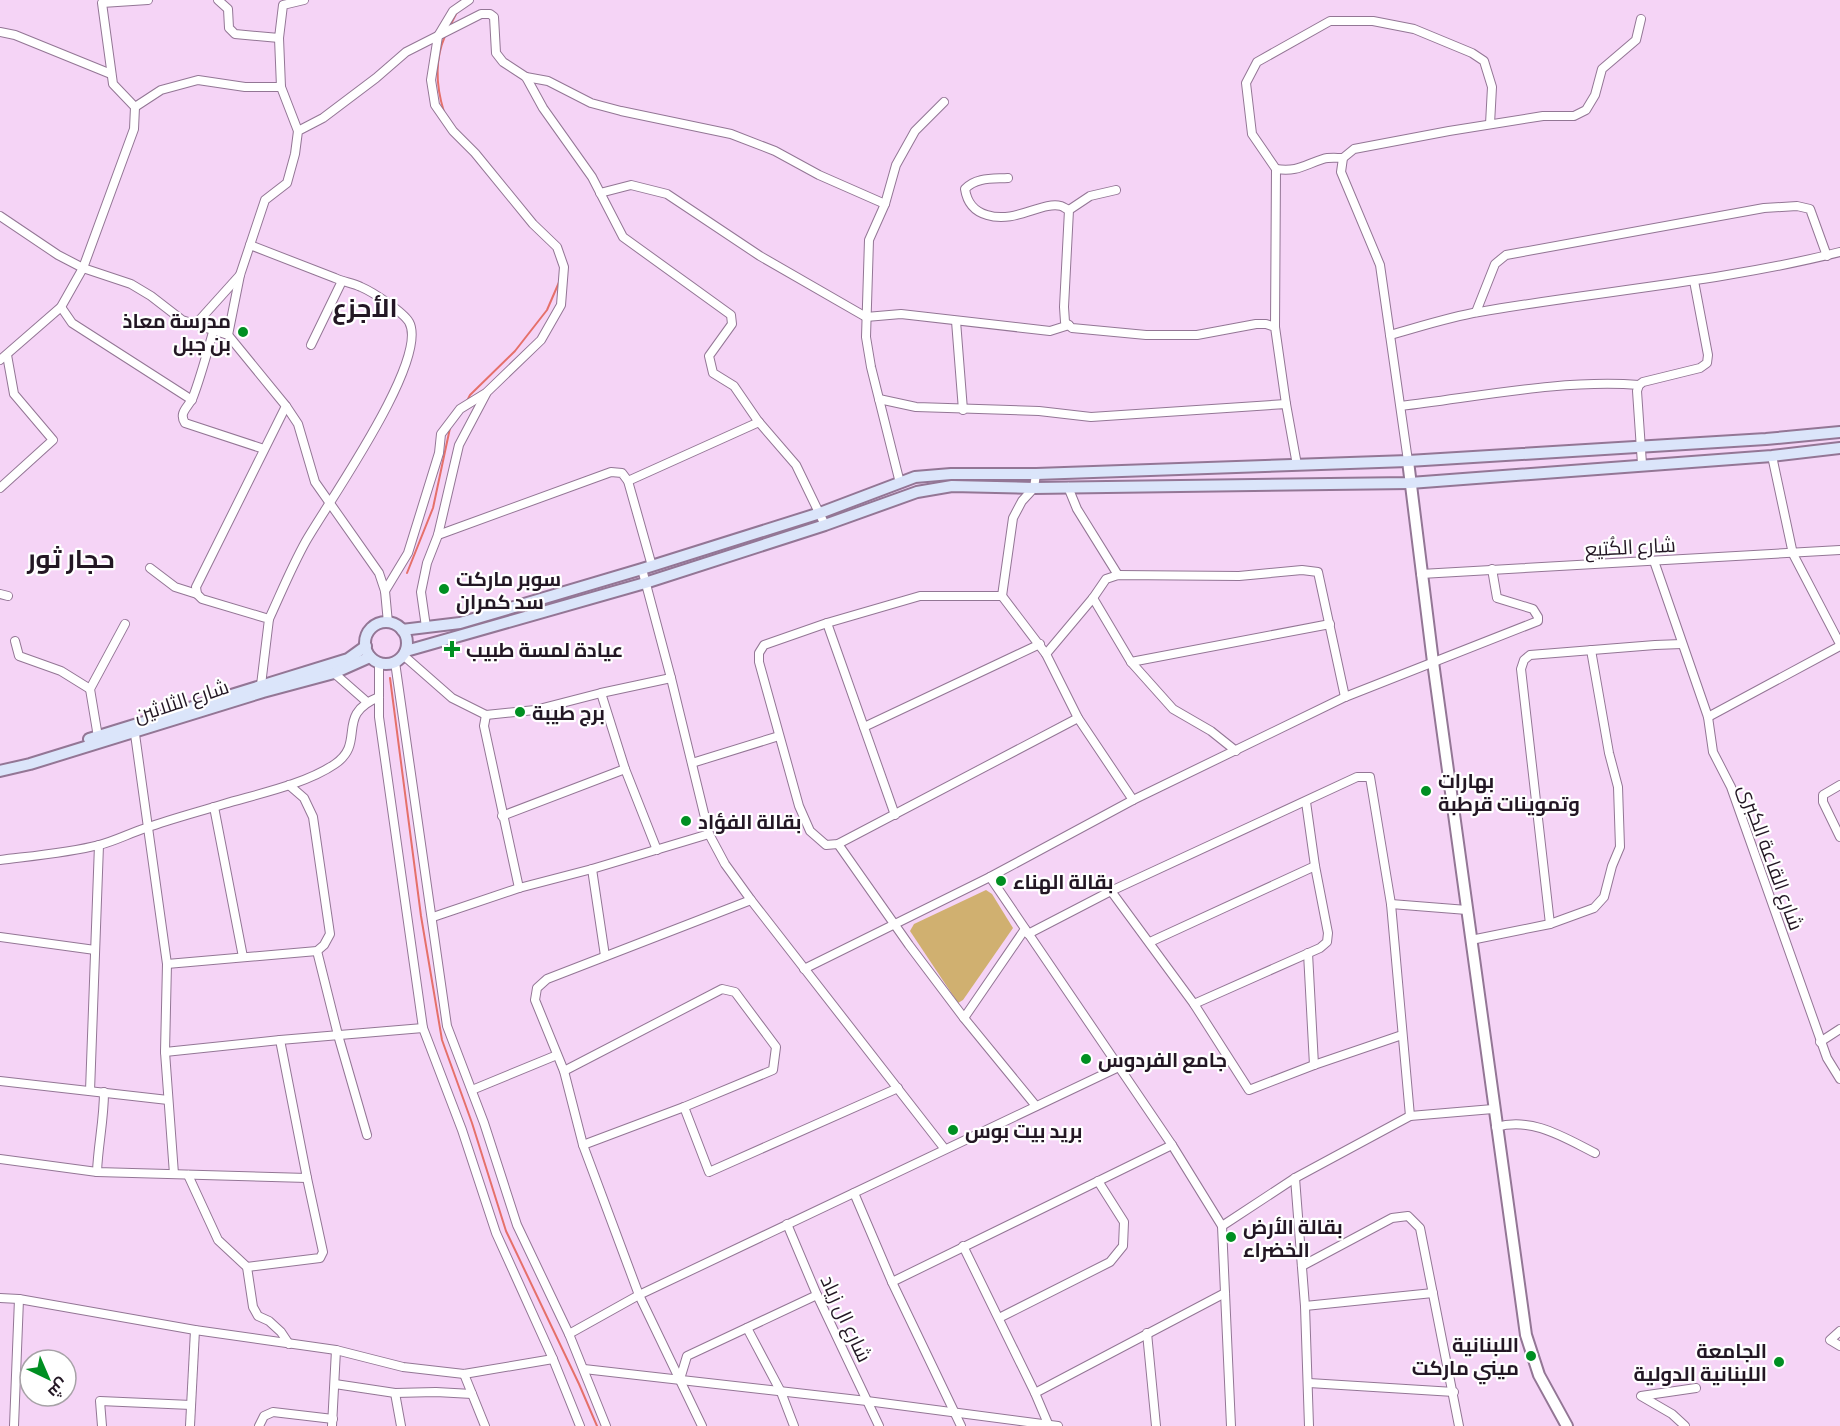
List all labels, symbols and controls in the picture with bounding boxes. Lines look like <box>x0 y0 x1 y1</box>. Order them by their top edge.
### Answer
district label: الأجزع <box>332 291 398 325</box>
place label: مدرسة معاذ بن جبل <box>123 308 231 356</box>
marker: مدرسة معاذ بن جبل <box>236 325 250 339</box>
street label: شارع الكُتيع <box>1584 532 1676 563</box>
district label: حجار ثور <box>26 542 115 574</box>
place label: سوبر ماركت سد كمران <box>456 566 561 614</box>
marker: سوبر ماركت سد كمران <box>437 582 451 596</box>
place label: عيادة لمسة طبيب <box>466 637 623 662</box>
marker: عيادة لمسة طبيب <box>443 640 461 658</box>
street label: شارع الثلاثين <box>131 673 232 729</box>
place label: برج طيبة <box>532 700 605 727</box>
marker: برج طيبة <box>513 705 527 719</box>
place label: بهارات وتموينات قرطبة <box>1438 768 1580 816</box>
street label: شارع القاعة الكبرى <box>1732 781 1810 934</box>
marker: بهارات وتموينات قرطبة <box>1419 784 1433 798</box>
place label: بقالة الفؤاد <box>698 809 801 834</box>
marker: بقالة الفؤاد <box>679 814 693 828</box>
place label: بقالة الهناء <box>1013 869 1114 895</box>
marker: بقالة الهناء <box>994 874 1008 888</box>
place label: جامع الفردوس <box>1098 1047 1227 1074</box>
marker: جامع الفردوس <box>1079 1052 1093 1066</box>
place label: بريد بيت بوس <box>965 1118 1083 1143</box>
marker: بريد بيت بوس <box>946 1123 960 1137</box>
place label: بقالة الأرض الخضراء <box>1243 1214 1343 1262</box>
marker: بقالة الأرض الخضراء <box>1224 1230 1238 1244</box>
street label: شارع ال زياد <box>814 1271 878 1367</box>
place label: اللبنانية ميني ماركت <box>1412 1332 1519 1385</box>
place label: الجامعة اللبنانية الدولية <box>1634 1338 1767 1386</box>
north arrow <box>18 1348 78 1408</box>
marker: اللبنانية ميني ماركت <box>1524 1349 1538 1363</box>
marker: الجامعة اللبنانية الدولية <box>1772 1355 1786 1369</box>
text: ش <box>44 1374 73 1403</box>

